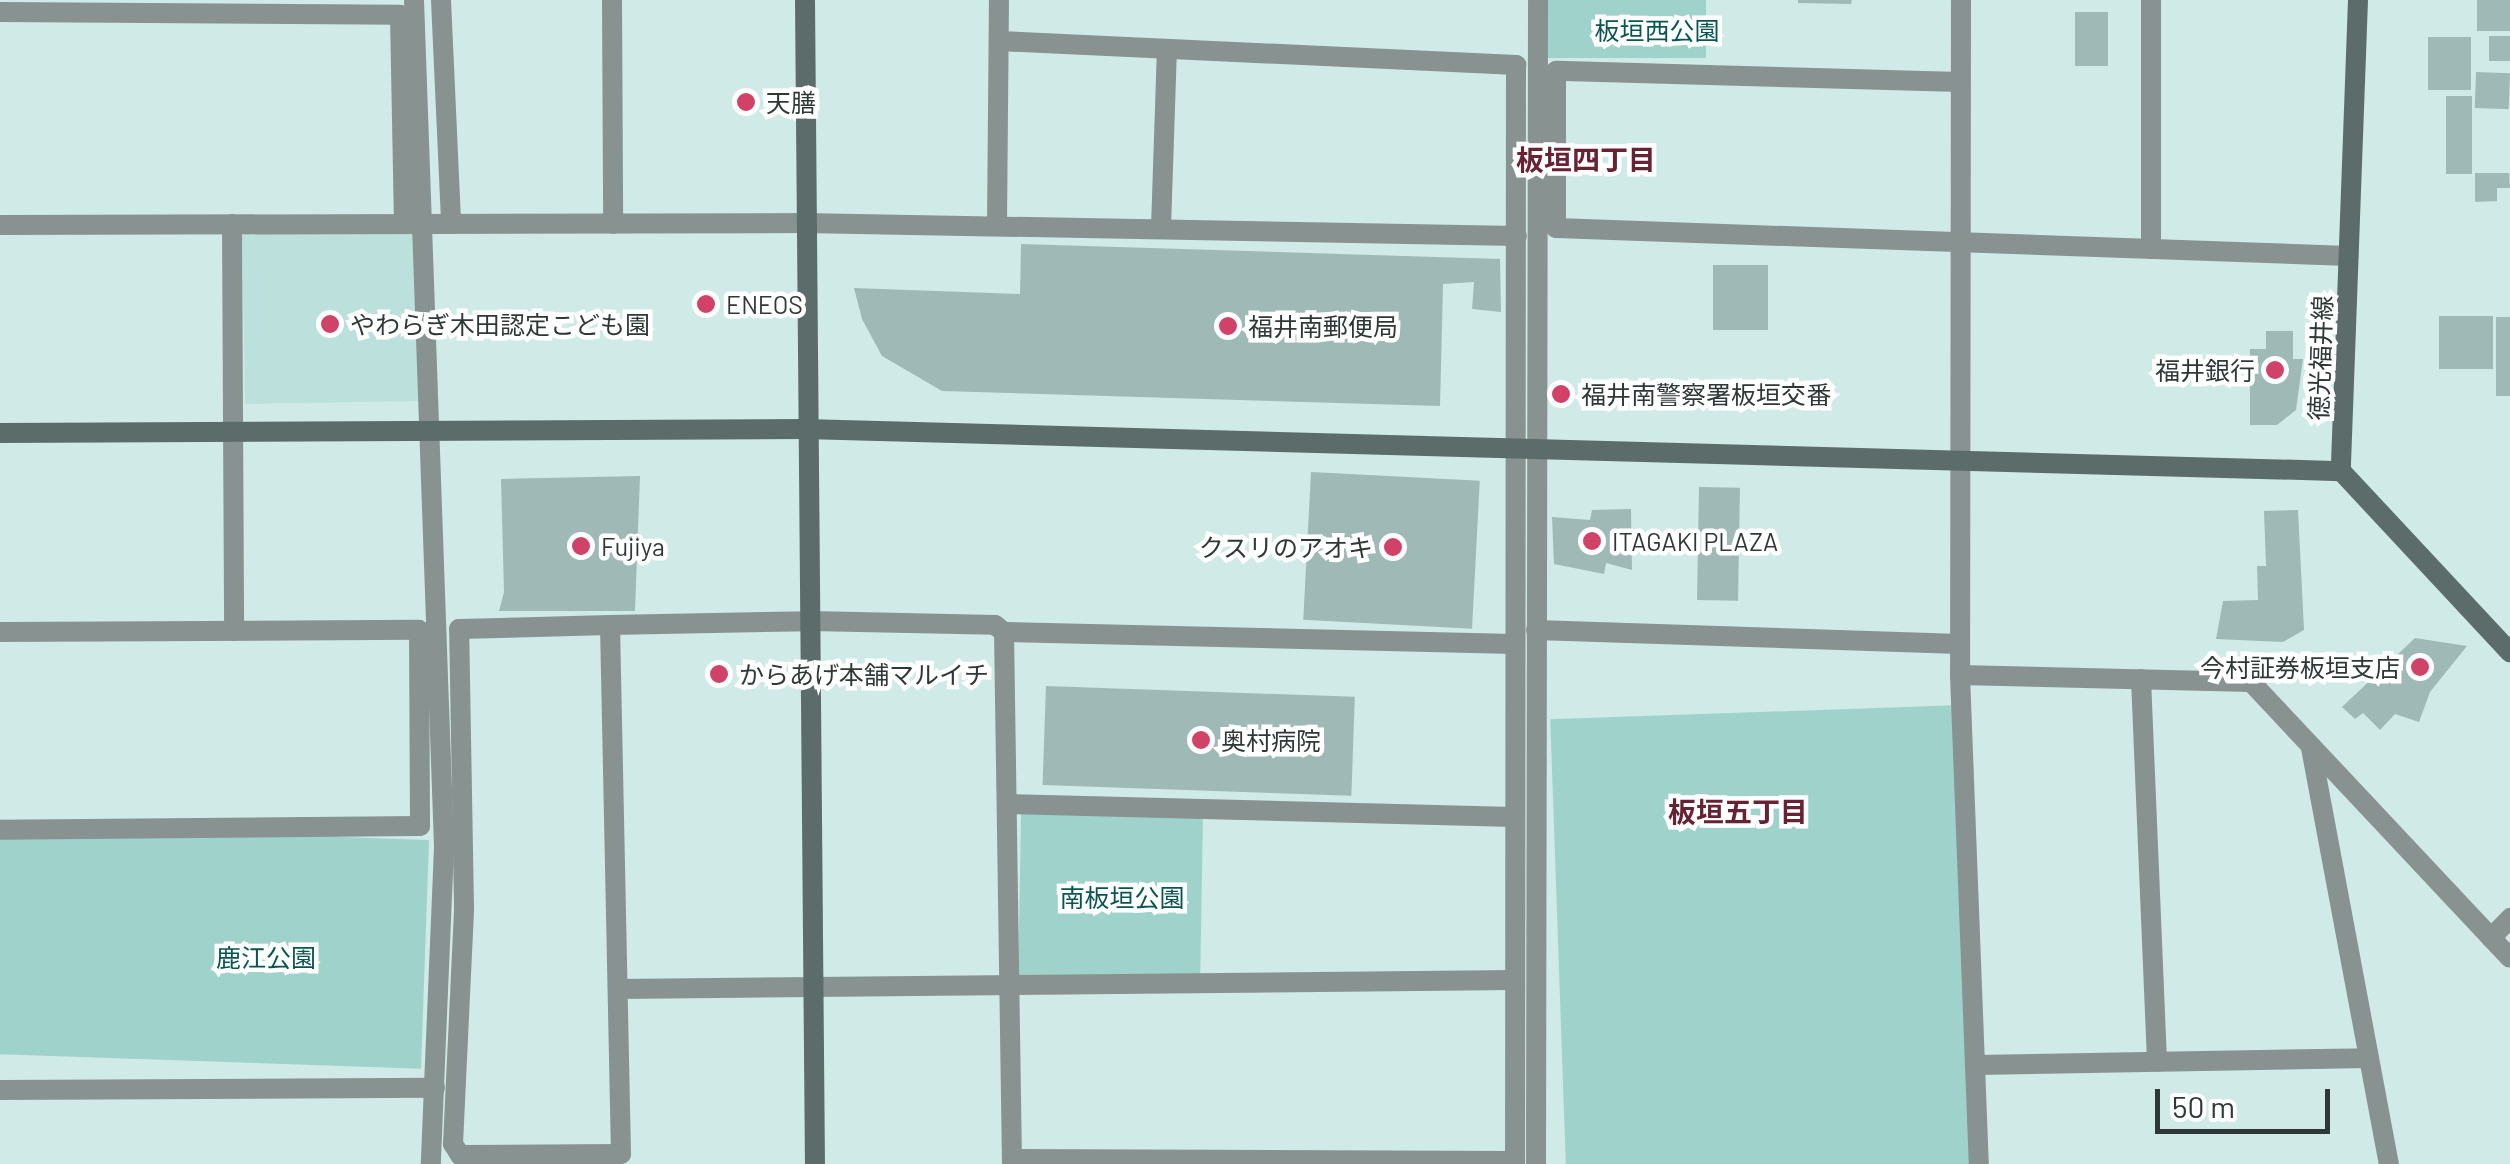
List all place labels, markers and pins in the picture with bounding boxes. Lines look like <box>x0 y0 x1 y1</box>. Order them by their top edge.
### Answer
place label: 天膳 <box>766 87 816 117</box>
marker: 天膳 <box>735 91 757 113</box>
place label: ENEOS <box>726 289 803 319</box>
marker: ENEOS <box>695 293 717 315</box>
place label: やわらぎ木田認定こども園 <box>350 309 650 339</box>
place label: 福井南郵便局 <box>1248 311 1398 341</box>
marker: やわらぎ木田認定こども園 <box>319 313 341 335</box>
marker: 福井南郵便局 <box>1217 315 1239 337</box>
place label: 福井銀行 <box>2155 355 2255 385</box>
marker: 福井銀行 <box>2264 359 2286 381</box>
place label: 福井南警察署板垣交番 <box>1581 379 1831 409</box>
marker: 福井南警察署板垣交番 <box>1550 383 1572 405</box>
place label: ITAGAKI PLAZA <box>1612 526 1778 556</box>
marker: ITAGAKI PLAZA <box>1581 530 1603 552</box>
place label: Fujiya <box>601 531 665 561</box>
place label: クスリのアオキ <box>1198 532 1373 562</box>
marker: Fujiya <box>570 535 592 557</box>
marker: クスリのアオキ <box>1382 536 1404 558</box>
place label: 今村証券板垣支店 <box>2200 652 2400 682</box>
marker: 今村証券板垣支店 <box>2409 656 2431 678</box>
place label: からあげ本舗マルイチ <box>739 659 989 689</box>
marker: からあげ本舗マルイチ <box>708 663 730 685</box>
place label: 奥村病院 <box>1221 725 1321 755</box>
marker: 奥村病院 <box>1190 729 1212 751</box>

